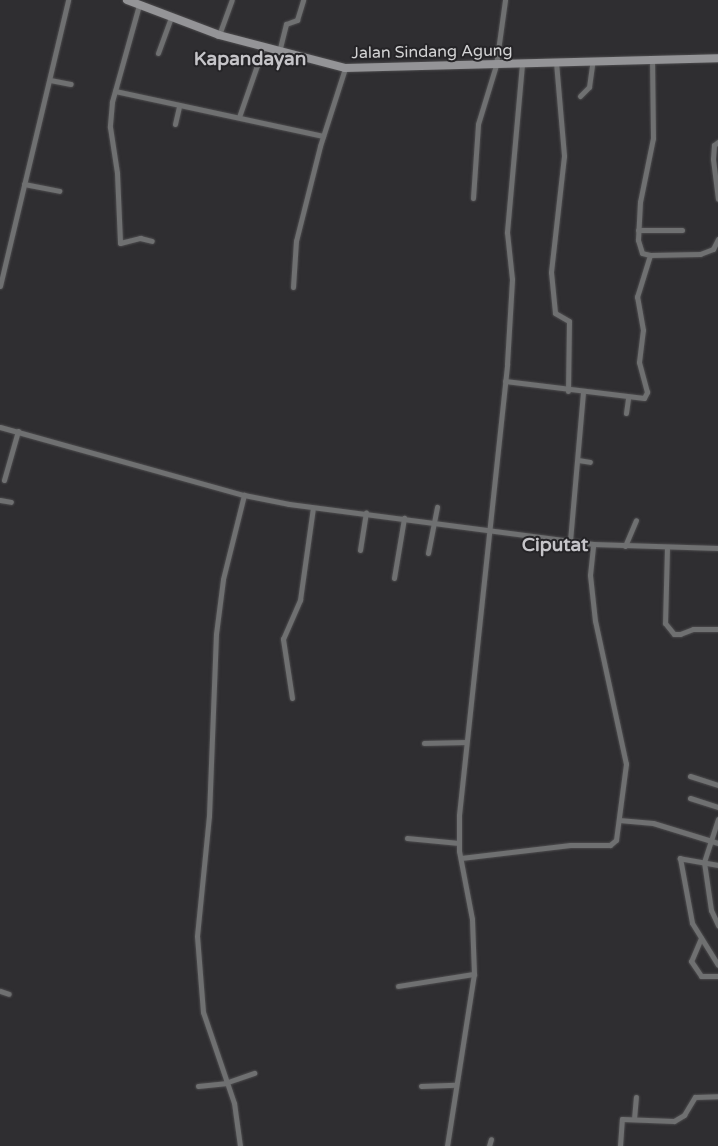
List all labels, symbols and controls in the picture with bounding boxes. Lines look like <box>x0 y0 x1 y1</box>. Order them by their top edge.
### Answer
street label: Jalan Sindang Agung <box>351 41 513 63</box>
district label: Kapandayan <box>194 49 306 71</box>
district label: Ciputat <box>522 535 588 557</box>

